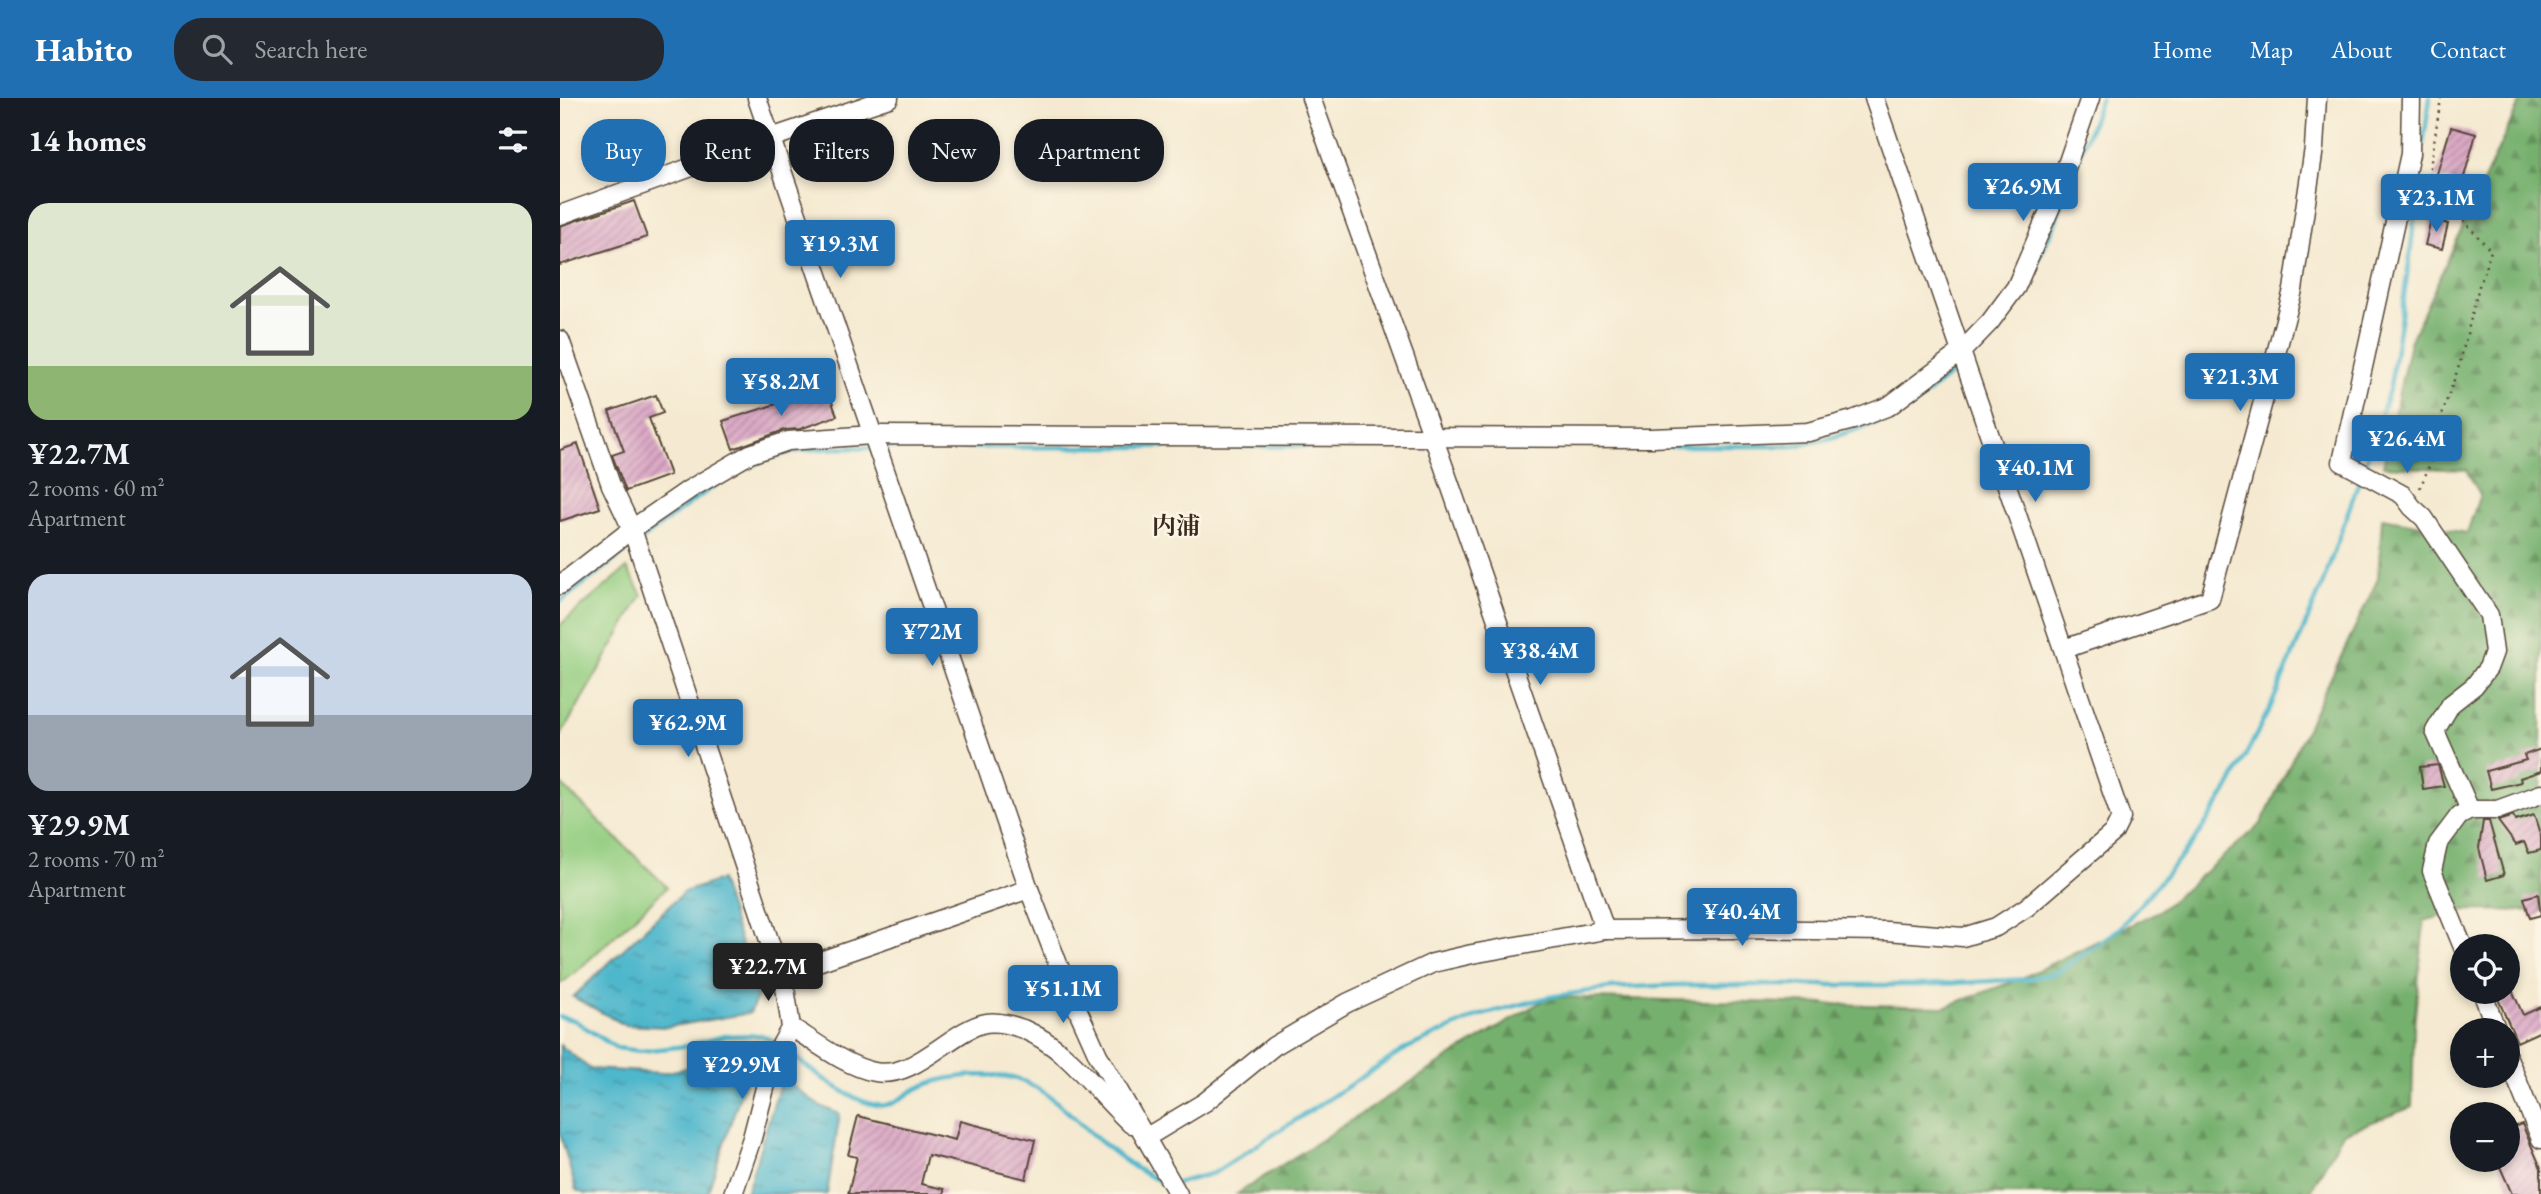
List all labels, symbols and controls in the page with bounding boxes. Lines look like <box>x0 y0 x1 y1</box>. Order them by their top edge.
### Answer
search box <box>174 18 664 81</box>
text: Habito <box>35 28 132 71</box>
icon: search <box>198 30 236 68</box>
text: Search here <box>254 32 367 66</box>
text: Home <box>2152 34 2212 65</box>
text: Map <box>2250 34 2293 65</box>
text: About <box>2331 34 2392 65</box>
text: Contact <box>2430 34 2506 65</box>
chip: Buy <box>581 119 666 182</box>
chip: Rent <box>680 119 775 182</box>
chip: Filters <box>789 119 894 182</box>
chip: New <box>908 119 1000 182</box>
chip: Apartment <box>1014 119 1164 182</box>
text: 14 homes <box>28 121 146 160</box>
icon: filters <box>494 121 532 159</box>
pin: ¥26.9M <box>1966 164 2080 223</box>
text: ¥26.9M <box>1984 171 2062 201</box>
pin: ¥23.1M <box>2379 174 2493 234</box>
text: ¥23.1M <box>2397 182 2475 212</box>
pin: ¥19.3M <box>783 220 897 280</box>
text: ¥19.3M <box>801 228 879 258</box>
icon: home <box>217 248 343 374</box>
pin: ¥21.3M <box>2183 354 2297 413</box>
pin: ¥58.2M <box>724 358 838 418</box>
text: ¥21.3M <box>2201 361 2279 391</box>
text: ¥58.2M <box>742 366 820 396</box>
pin: ¥26.4M <box>2350 416 2464 475</box>
text: ¥26.4M <box>2368 423 2446 453</box>
text: ¥22.7M <box>28 434 130 473</box>
pin: ¥40.1M <box>1978 444 2092 504</box>
text: ¥40.1M <box>1996 452 2074 482</box>
text: 2 rooms · 60 m² <box>28 473 165 503</box>
text: Apartment <box>28 503 126 533</box>
district label: 内浦 <box>1152 510 1200 541</box>
pin: ¥72M <box>891 608 973 668</box>
text: ¥72M <box>902 616 962 646</box>
icon: home <box>217 619 343 745</box>
pin: ¥38.4M <box>1483 628 1597 687</box>
text: ¥38.4M <box>1501 635 1579 665</box>
pin: ¥62.9M <box>631 700 745 759</box>
text: ¥62.9M <box>649 707 727 737</box>
text: ¥29.9M <box>28 805 130 844</box>
text: 2 rooms · 70 m² <box>28 844 165 874</box>
text: Apartment <box>28 874 126 904</box>
pin: ¥40.4M <box>1685 888 1799 948</box>
text: ¥40.4M <box>1703 896 1781 926</box>
map controls <box>2450 934 2520 1172</box>
button: locate <box>2450 934 2520 1004</box>
pin: ¥22.7M <box>711 944 825 1003</box>
text: ¥22.7M <box>729 951 807 981</box>
pin: ¥51.1M <box>1006 965 1120 1025</box>
text: ¥51.1M <box>1024 973 1102 1003</box>
button: + <box>2450 1018 2520 1088</box>
pin: ¥29.9M <box>685 1042 799 1101</box>
text: ¥29.9M <box>703 1049 781 1079</box>
button: − <box>2450 1102 2520 1172</box>

